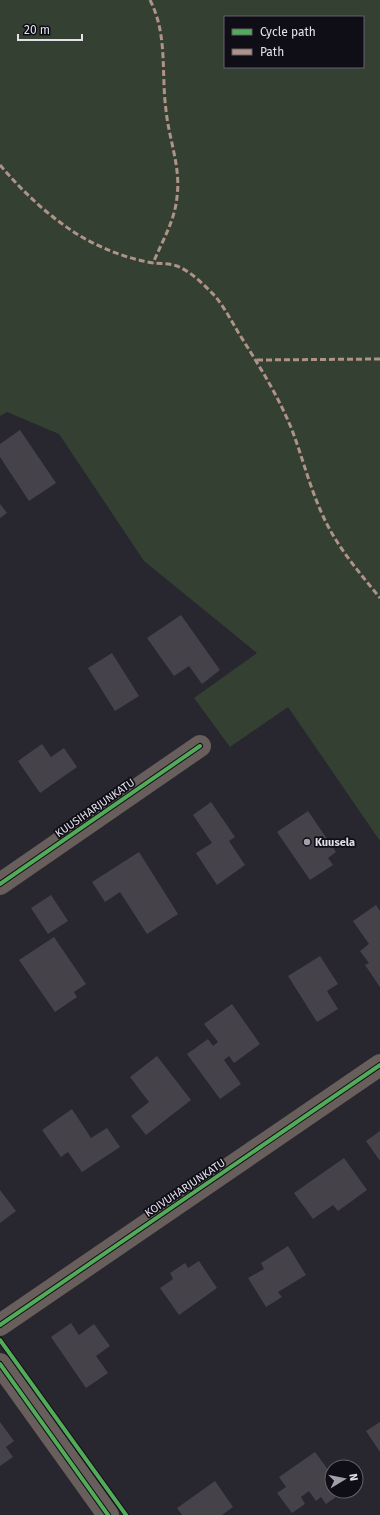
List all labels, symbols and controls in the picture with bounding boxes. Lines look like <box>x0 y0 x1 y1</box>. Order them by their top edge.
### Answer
scale bar <box>18 16 82 42</box>
legend <box>224 16 364 68</box>
text: 20 m <box>24 23 50 37</box>
text: Cycle path <box>260 25 316 39</box>
text: Path <box>260 45 284 59</box>
street label: KUUSIHARJUNKATU <box>53 776 137 840</box>
place label: Kuusela <box>315 836 355 849</box>
marker: Kuusela <box>302 837 312 847</box>
street label: KOIVUHARJUNKATU <box>142 1156 228 1220</box>
north arrow <box>324 1459 364 1499</box>
text: N <box>346 1473 360 1482</box>

